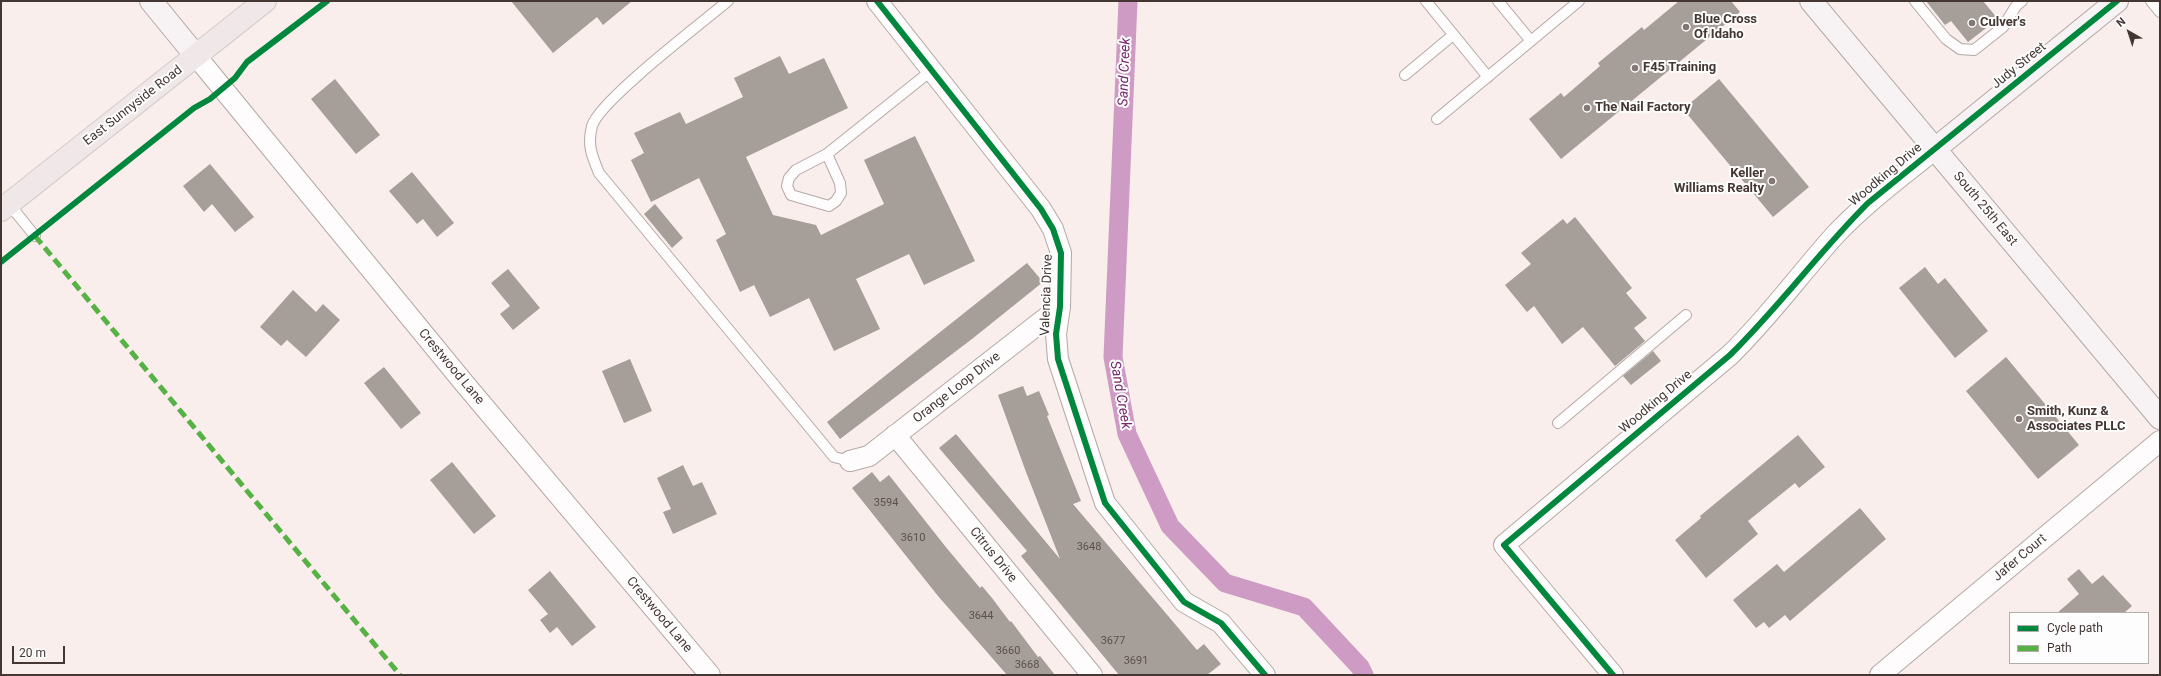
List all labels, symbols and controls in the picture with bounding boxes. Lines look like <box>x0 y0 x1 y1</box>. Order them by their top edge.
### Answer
place label: Blue Cross Of Idaho <box>1694 12 1757 43</box>
north arrow <box>2109 12 2149 52</box>
place label: Culver's <box>1980 15 2026 31</box>
text: N <box>2114 15 2128 30</box>
marker: Culver's <box>1967 18 1977 28</box>
marker: Blue Cross Of Idaho <box>1681 22 1691 32</box>
water label: Sand Creek <box>1115 37 1135 107</box>
street label: Judy Street <box>1989 39 2049 93</box>
place label: F45 Training <box>1643 60 1716 76</box>
street label: East Sunnyside Road <box>80 63 186 149</box>
marker: F45 Training <box>1630 63 1640 73</box>
place label: The Nail Factory <box>1595 100 1690 116</box>
marker: The Nail Factory <box>1582 103 1592 113</box>
street label: Woodking Drive <box>1846 140 1926 210</box>
place label: Keller Williams Realty <box>1674 166 1764 197</box>
street label: South 25th East <box>1950 169 2020 249</box>
marker: Keller Williams Realty <box>1767 176 1777 186</box>
street label: Valencia Drive <box>1038 254 1056 336</box>
street label: Crestwood Lane <box>415 326 487 408</box>
street label: Orange Loop Drive <box>910 349 1004 427</box>
water label: Sand Creek <box>1106 360 1134 430</box>
street label: Woodking Drive <box>1616 367 1696 437</box>
place label: Smith, Kunz & Associates PLLC <box>2027 404 2125 435</box>
marker: Smith, Kunz & Associates PLLC <box>2014 414 2024 424</box>
house number: 3594 <box>874 496 898 510</box>
street label: Citrus Drive <box>966 524 1020 586</box>
house number: 3610 <box>901 531 925 545</box>
street label: Jafer Court <box>1990 531 2050 585</box>
house number: 3648 <box>1077 540 1101 554</box>
street label: Crestwood Lane <box>623 574 695 656</box>
house number: 3644 <box>969 609 993 623</box>
legend <box>2009 612 2149 664</box>
text: Cycle path <box>2047 621 2103 635</box>
house number: 3677 <box>1101 634 1125 648</box>
scale bar <box>14 638 67 664</box>
text: Path <box>2047 641 2072 655</box>
house number: 3660 <box>996 644 1020 658</box>
text: 20 m <box>19 646 46 660</box>
house number: 3691 <box>1124 654 1148 668</box>
house number: 3668 <box>1015 658 1039 672</box>

